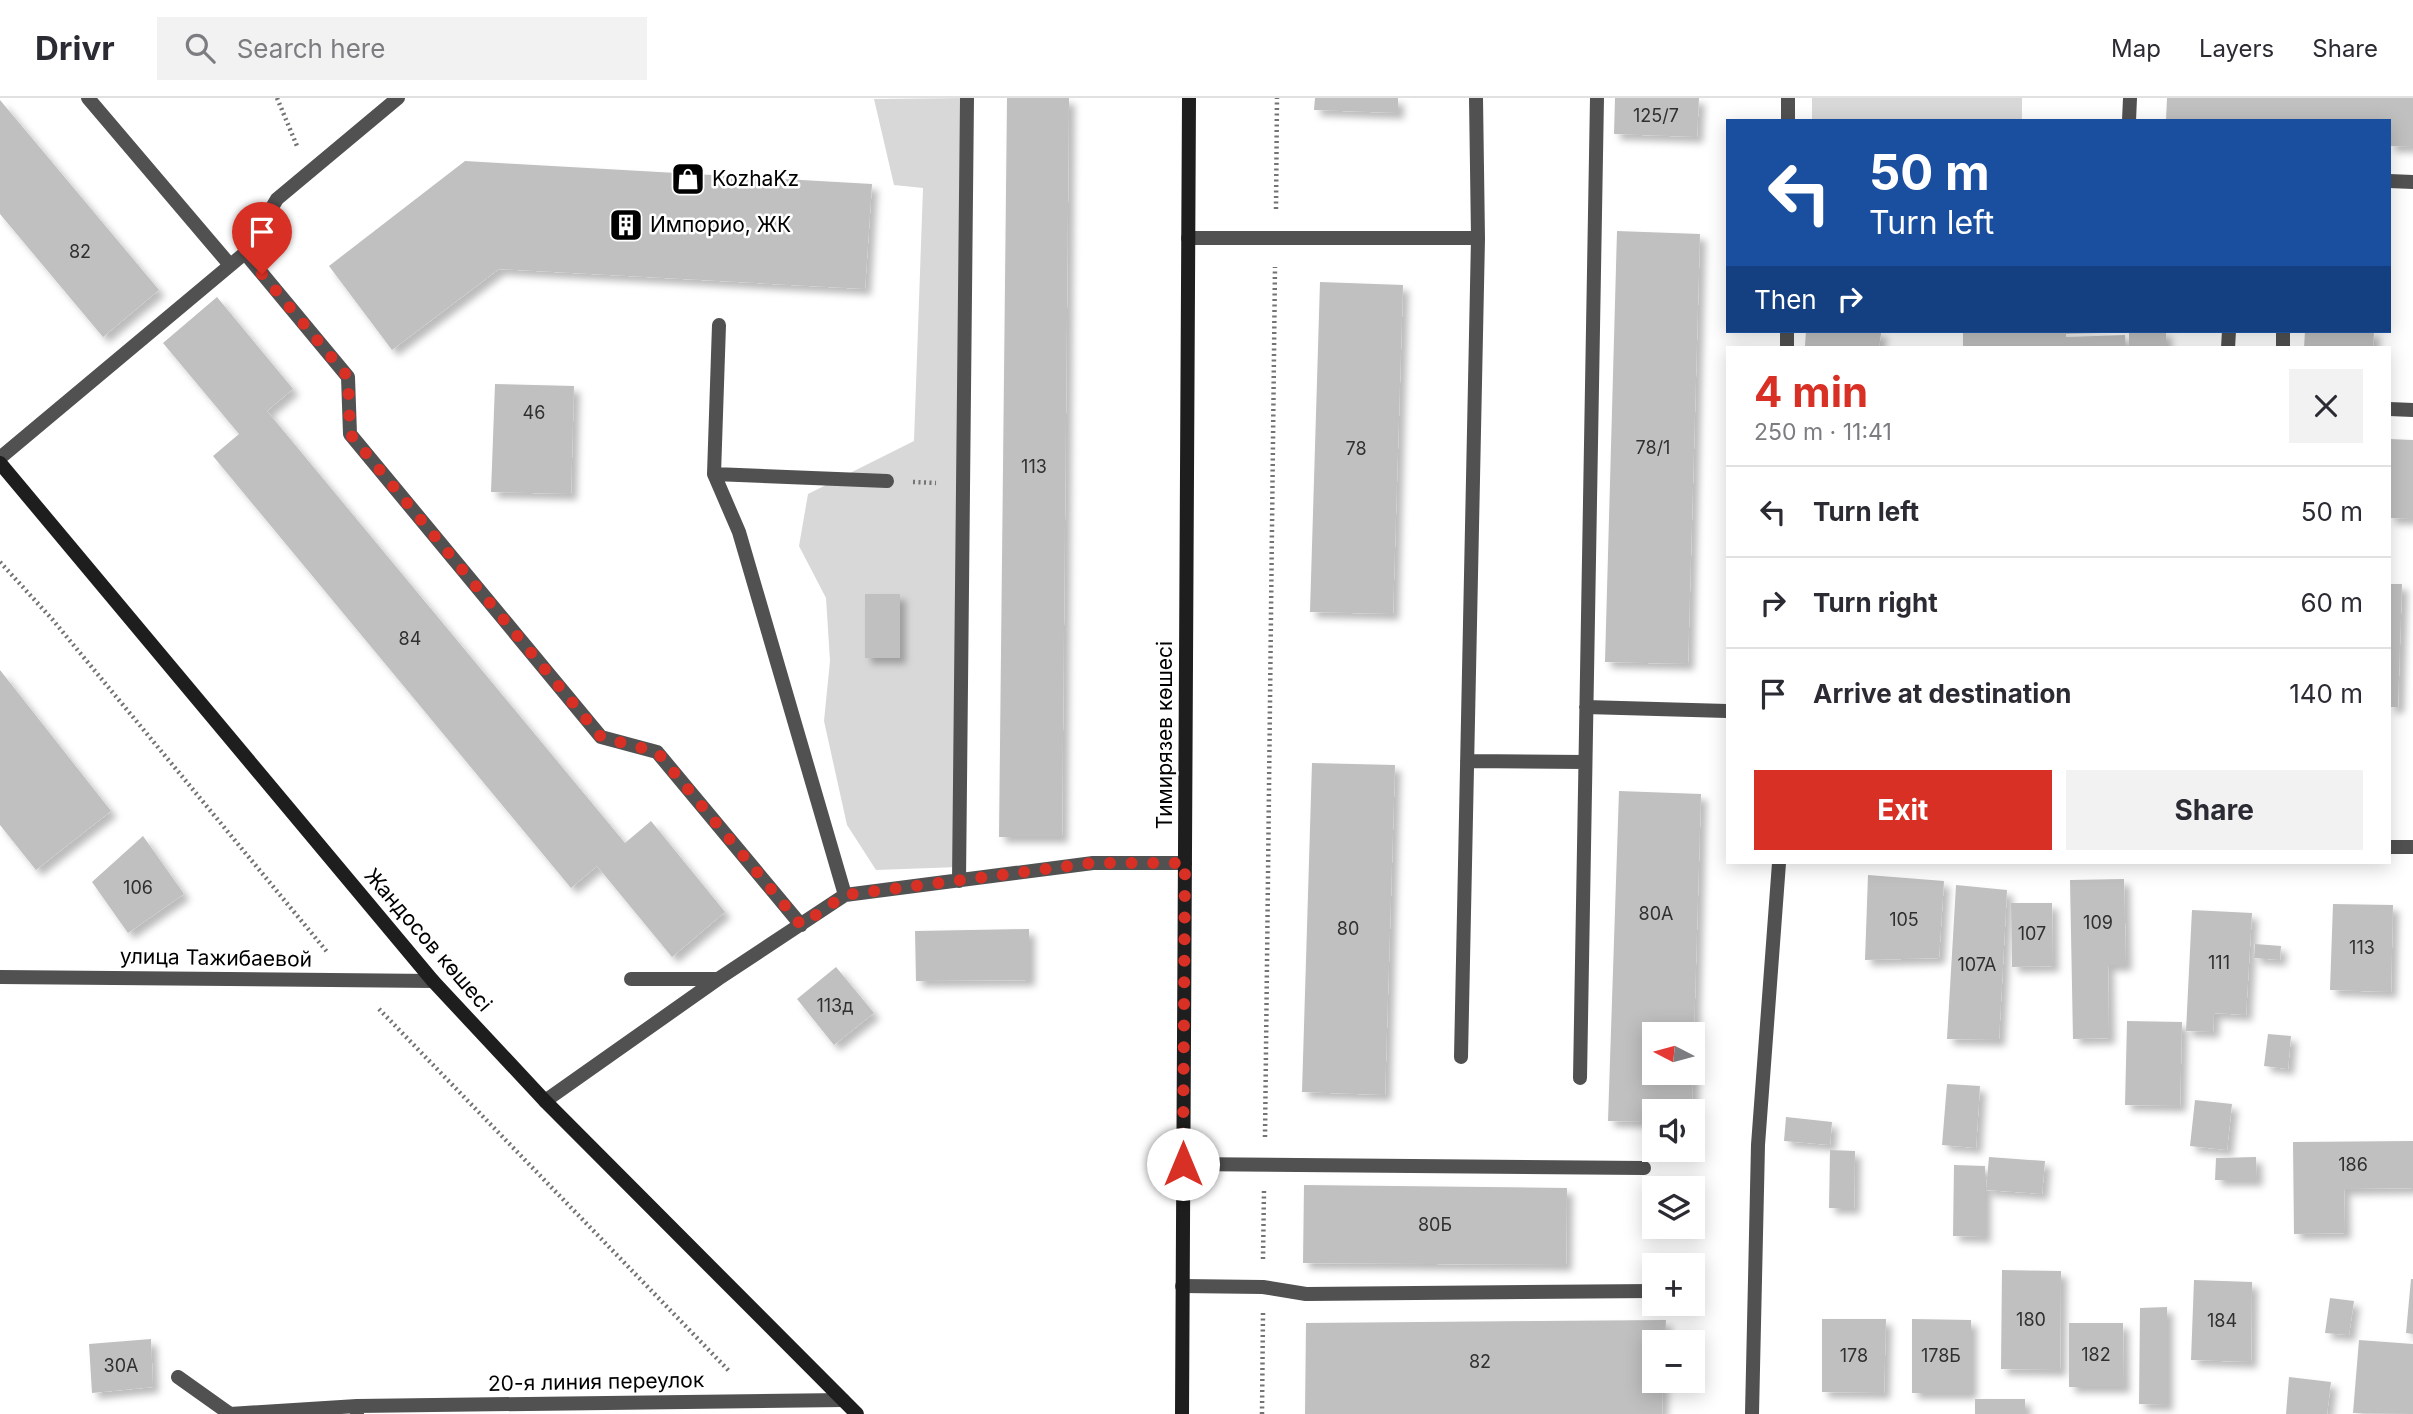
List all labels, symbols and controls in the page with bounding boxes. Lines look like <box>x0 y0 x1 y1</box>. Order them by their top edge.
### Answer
search box <box>157 17 647 80</box>
text: Drivr <box>35 28 115 68</box>
icon: search <box>181 29 219 67</box>
text: Search here <box>237 33 385 64</box>
text: Map <box>2111 34 2161 63</box>
text: Layers <box>2199 34 2274 63</box>
text: Share <box>2312 34 2378 63</box>
house number: 125/7 <box>1633 105 1679 126</box>
text: 50 m <box>1869 143 1990 202</box>
icon: left <box>1754 147 1845 238</box>
shop icon: KozhaKz <box>669 160 707 198</box>
place label: KozhaKz <box>712 166 799 191</box>
pin <box>232 202 292 274</box>
text: Turn left <box>1869 203 1994 242</box>
building icon: Импорио, ЖК <box>607 206 645 244</box>
place label: Импорио, ЖК <box>650 212 791 237</box>
icon: arrive <box>243 213 281 251</box>
house number: 82 <box>69 241 91 262</box>
icon: right <box>1831 280 1869 318</box>
text: Then <box>1754 284 1817 315</box>
text: 4 min <box>1754 366 1868 417</box>
button: close <box>2289 369 2363 443</box>
house number: 46 <box>523 402 545 423</box>
text: 250 m · 11:41 <box>1754 418 1892 446</box>
house number: 78/1 <box>1636 437 1670 458</box>
house number: 78 <box>1345 438 1367 459</box>
house number: 113 <box>1021 456 1047 477</box>
icon: left <box>1754 493 1792 531</box>
text: Turn left <box>1813 496 1919 527</box>
text: 50 m <box>2301 496 2363 527</box>
icon: right <box>1754 584 1792 622</box>
text: Turn right <box>1813 587 1938 618</box>
text: 60 m <box>2300 587 2363 618</box>
house number: 84 <box>399 628 421 649</box>
street label: Тимирязев көшесі <box>1152 641 1177 829</box>
icon: arrive <box>1754 675 1792 713</box>
text: Arrive at destination <box>1813 678 2072 709</box>
text: 140 m <box>2289 678 2363 709</box>
button: Exit <box>1754 770 2052 850</box>
button: Share <box>2066 770 2363 850</box>
street label: Жандосов көшесі <box>359 863 497 1016</box>
house number: 106 <box>123 877 153 898</box>
house number: 80А <box>1639 903 1673 924</box>
house number: 105 <box>1889 909 1919 930</box>
house number: 109 <box>2083 912 2113 933</box>
house number: 80 <box>1337 918 1359 939</box>
house number: 107 <box>2018 923 2046 944</box>
house number: 113 <box>2349 937 2375 958</box>
street label: улица Тажибаевой <box>120 943 312 972</box>
house number: 111 <box>2208 952 2230 973</box>
house number: 107А <box>1958 954 1997 975</box>
house number: 113д <box>816 995 854 1016</box>
north arrow <box>1642 1022 1704 1085</box>
map controls <box>1642 1022 1705 1393</box>
button: sound <box>1642 1099 1705 1162</box>
position arrow <box>1146 1127 1220 1201</box>
house number: 186 <box>2338 1154 2368 1175</box>
button: layers <box>1642 1176 1705 1239</box>
house number: 80Б <box>1418 1214 1452 1235</box>
button: + <box>1642 1253 1705 1316</box>
house number: 180 <box>2016 1309 2046 1330</box>
house number: 184 <box>2207 1310 2237 1331</box>
button: − <box>1642 1330 1705 1393</box>
house number: 182 <box>2081 1344 2111 1365</box>
house number: 178 <box>1840 1345 1868 1366</box>
house number: 178Б <box>1921 1345 1961 1366</box>
house number: 82 <box>1469 1351 1491 1372</box>
house number: 30А <box>104 1355 138 1376</box>
street label: 20-я линия переулок <box>488 1367 705 1396</box>

